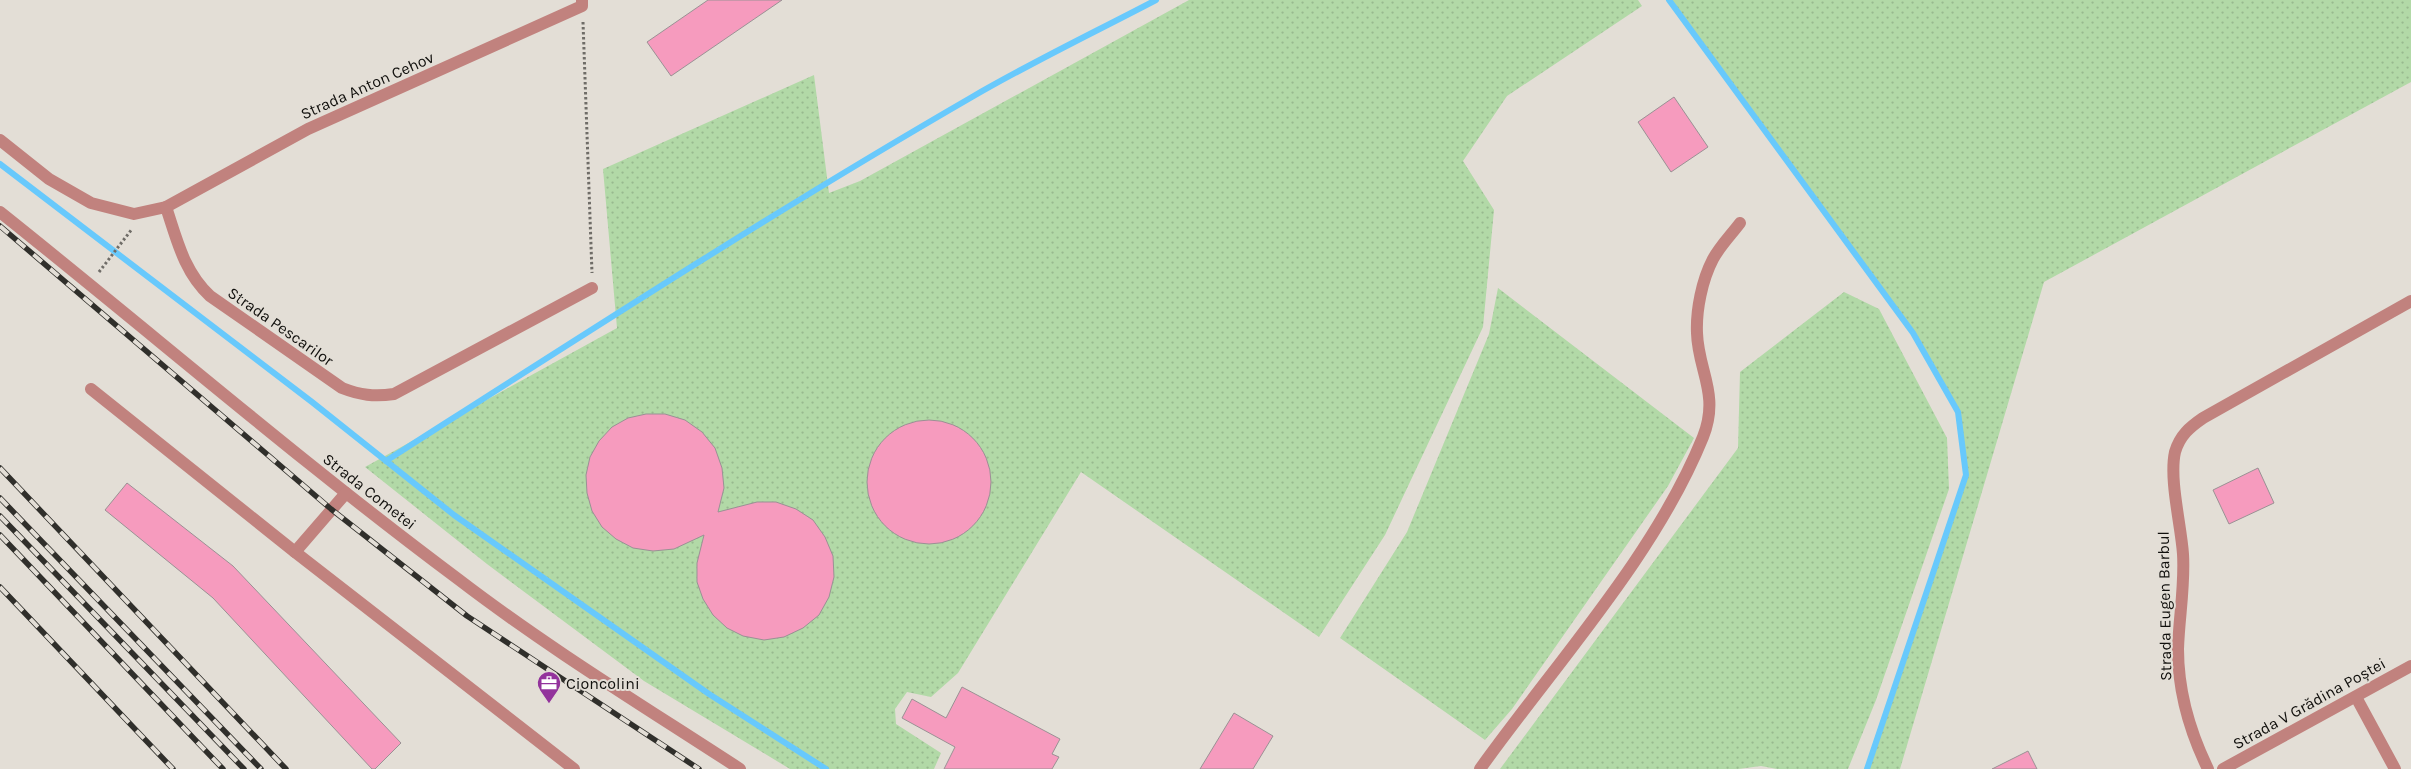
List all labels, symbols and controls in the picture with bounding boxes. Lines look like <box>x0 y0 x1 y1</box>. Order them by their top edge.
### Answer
street label: Strada Anton Cehov <box>298 48 437 123</box>
street label: Strada Pescarilor <box>224 283 337 370</box>
street label: Strada Cometei <box>319 449 420 534</box>
street label: Strada Eugen Barbul <box>2154 531 2175 681</box>
street label: Strada V Grădina Poștei <box>2230 654 2389 753</box>
office icon: Cioncolini <box>536 670 562 704</box>
place label: Cioncolini <box>566 674 640 693</box>

